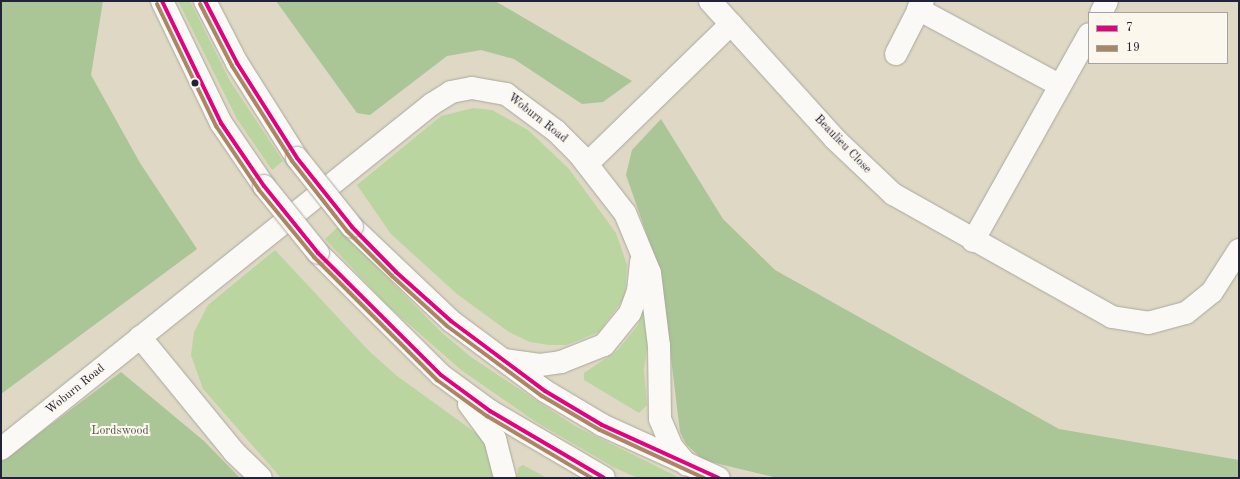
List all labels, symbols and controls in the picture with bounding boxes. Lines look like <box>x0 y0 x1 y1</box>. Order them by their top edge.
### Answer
legend <box>1088 12 1228 64</box>
text: 7 <box>1126 22 1133 34</box>
text: 19 <box>1126 42 1140 54</box>
unlabelled marker <box>190 78 200 88</box>
street label: Woburn Road <box>504 91 570 147</box>
street label: Beaulieu Close <box>810 113 874 177</box>
street label: Woburn Road <box>44 362 108 418</box>
park label: Lordswood <box>91 425 149 439</box>

